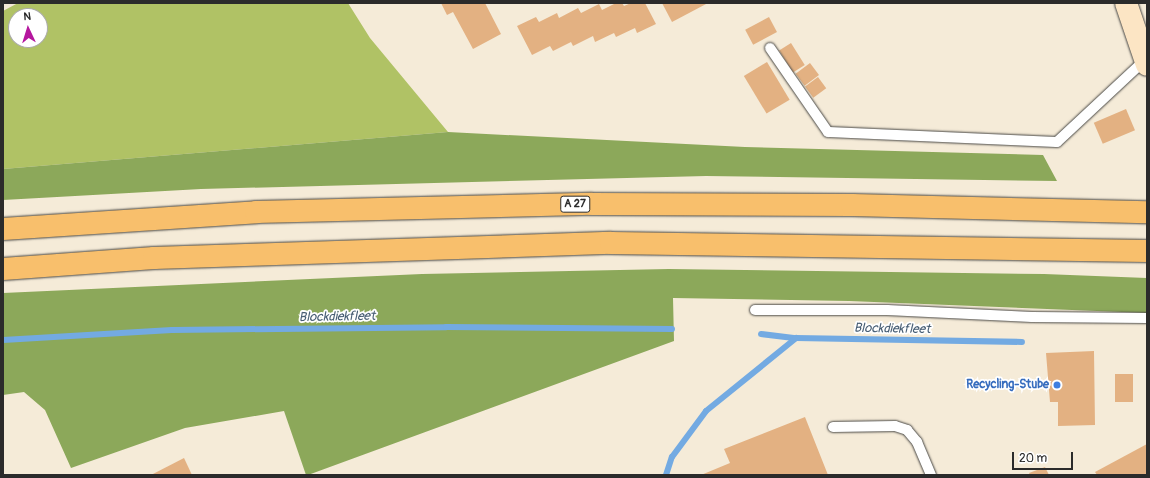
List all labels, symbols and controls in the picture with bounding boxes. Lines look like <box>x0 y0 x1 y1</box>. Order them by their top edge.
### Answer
north arrow <box>8 8 48 48</box>
text: N <box>23 10 31 23</box>
road number: A 27 <box>560 195 590 213</box>
water label: Blockdiekfleet <box>299 309 375 325</box>
water label: Blockdiekfleet <box>854 321 930 337</box>
place label: Recycling-Stube <box>966 378 1049 392</box>
marker: Recycling-Stube <box>1052 380 1062 390</box>
scale bar <box>1014 444 1075 470</box>
text: 20 m <box>1019 451 1047 466</box>

